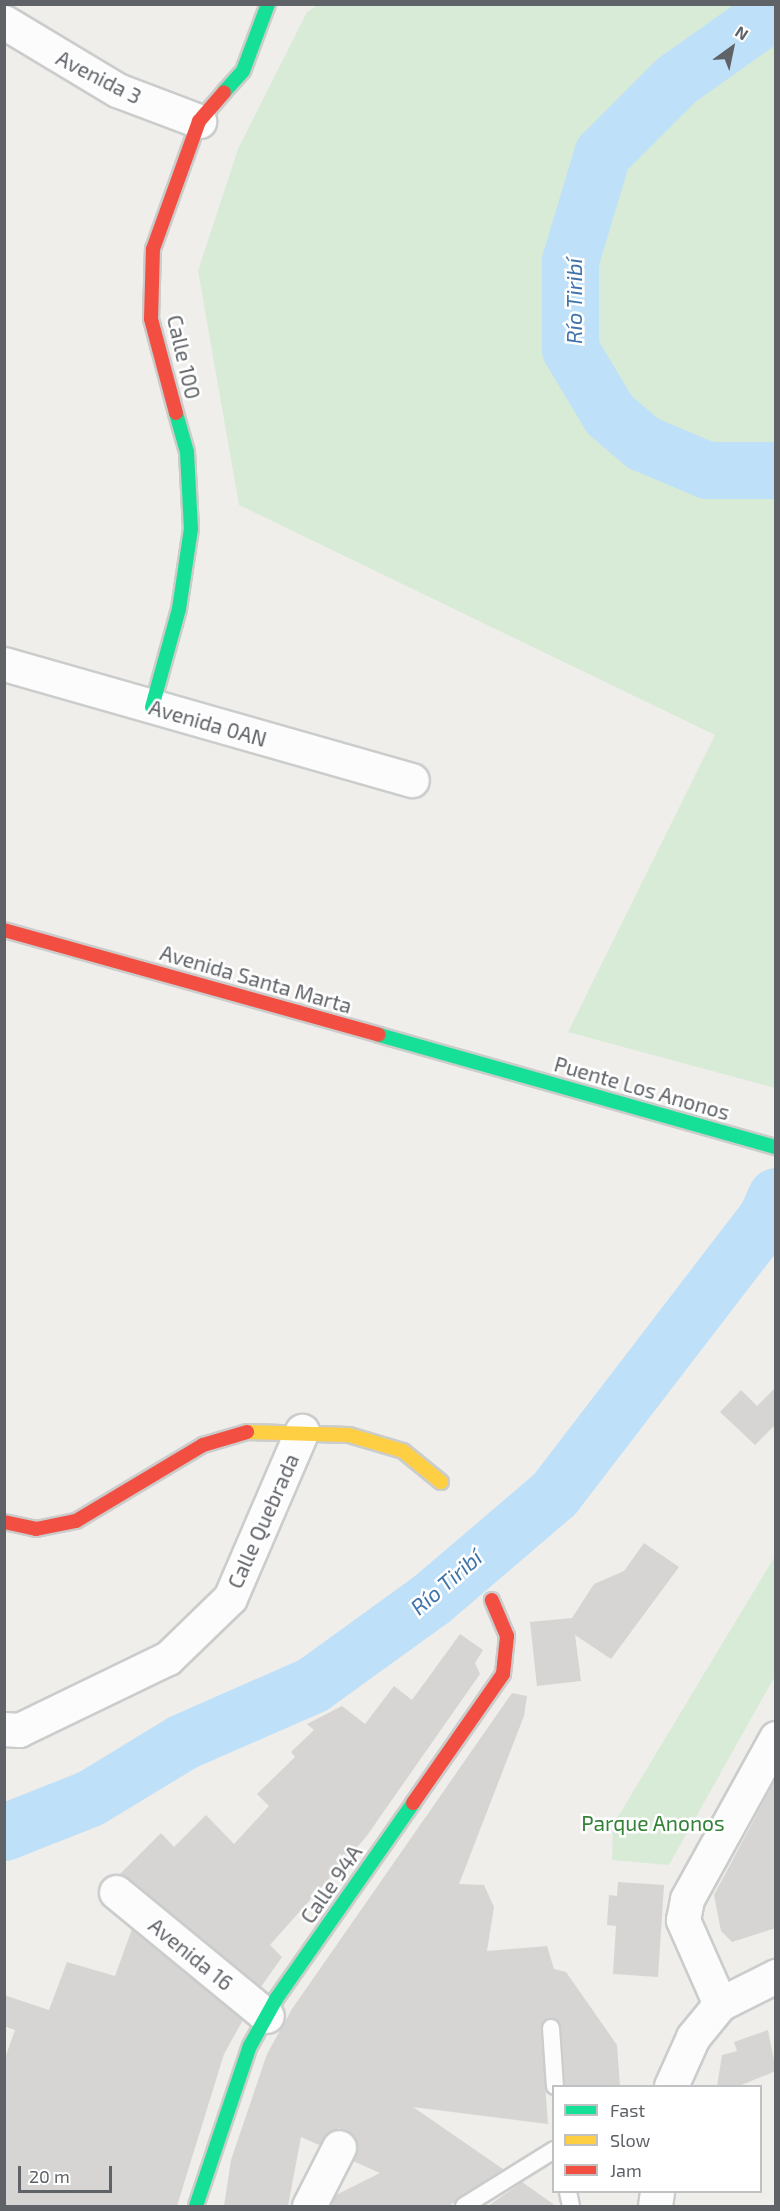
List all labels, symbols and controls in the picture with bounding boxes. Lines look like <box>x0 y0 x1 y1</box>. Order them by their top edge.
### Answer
north arrow <box>702 18 762 78</box>
text: N <box>732 21 752 44</box>
street label: Avenida 3 <box>52 45 146 109</box>
water label: Río Tiribí <box>561 258 587 344</box>
street label: Calle 100 <box>162 312 206 402</box>
street label: Avenida 0AN <box>146 694 270 752</box>
street label: Avenida Santa Marta <box>157 940 355 1018</box>
street label: Puente Los Anonos <box>551 1051 733 1125</box>
street label: Calle Quebrada <box>222 1450 304 1592</box>
water label: Río Tiribí <box>405 1544 487 1620</box>
park label: Parque Anonos <box>581 1810 725 1836</box>
street label: Calle 94A <box>295 1840 367 1928</box>
street label: Avenida 16 <box>144 1912 238 1996</box>
legend <box>552 2085 762 2193</box>
text: Fast <box>610 2099 645 2121</box>
text: Slow <box>610 2129 650 2151</box>
scale bar <box>21 2154 116 2192</box>
text: Jam <box>610 2159 642 2181</box>
text: 20 m <box>29 2165 70 2187</box>

